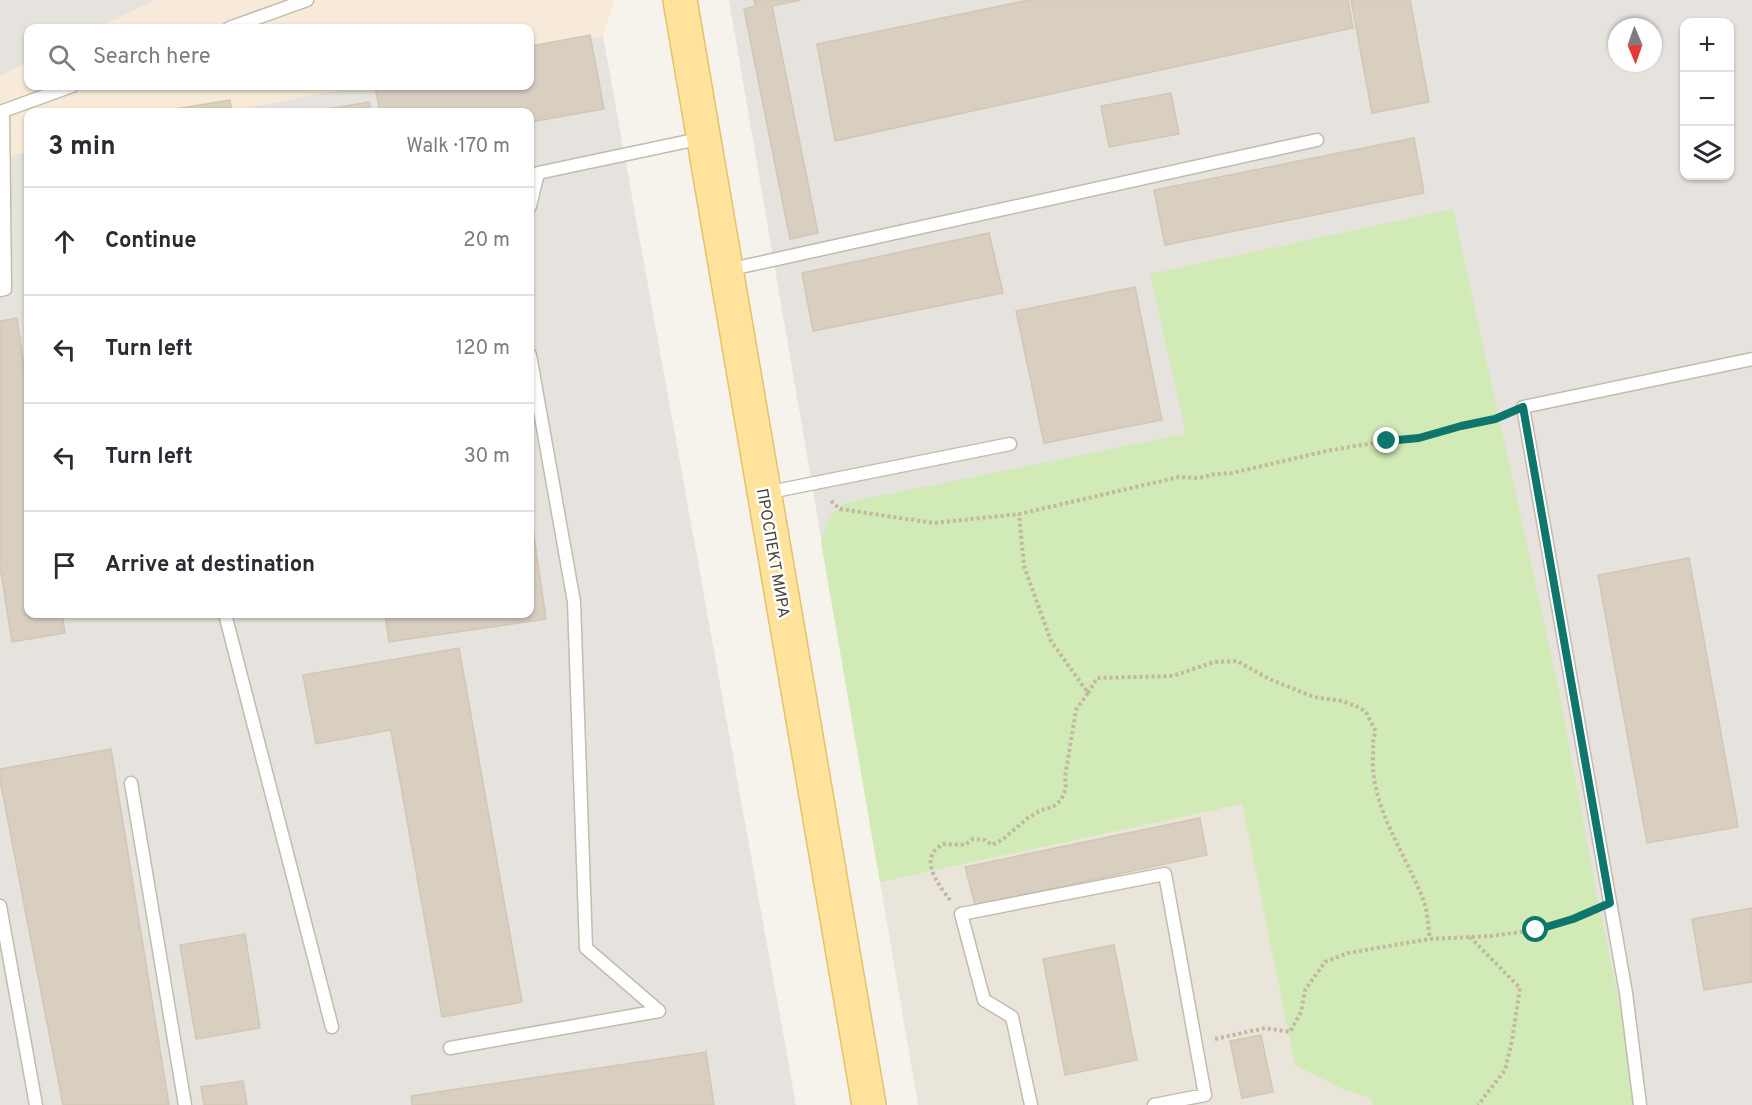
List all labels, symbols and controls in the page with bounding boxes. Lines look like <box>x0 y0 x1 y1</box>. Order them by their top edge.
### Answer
north arrow <box>1608 18 1662 72</box>
map controls <box>1680 18 1734 180</box>
button: + <box>1680 18 1734 72</box>
search box <box>24 24 534 90</box>
icon: search <box>45 41 78 74</box>
text: Search here <box>93 44 211 71</box>
button: − <box>1680 72 1734 126</box>
button: layers <box>1680 126 1734 180</box>
text: 3 min <box>48 131 116 164</box>
text: Walk · 170 m <box>406 134 510 160</box>
icon: ahead <box>48 225 81 258</box>
text: Continue <box>105 228 196 255</box>
text: 20 m <box>463 228 510 254</box>
icon: left <box>48 333 81 366</box>
text: Turn left <box>105 336 193 363</box>
text: 120 m <box>456 336 510 362</box>
route end <box>1373 427 1399 453</box>
icon: left <box>48 441 81 474</box>
text: Turn left <box>105 444 193 471</box>
text: 30 m <box>464 444 510 470</box>
street label: ПРОСПЕКТ МИРА <box>751 487 793 620</box>
icon: arrive <box>48 549 81 582</box>
text: Arrive at destination <box>105 552 315 579</box>
route start <box>1522 916 1548 942</box>

